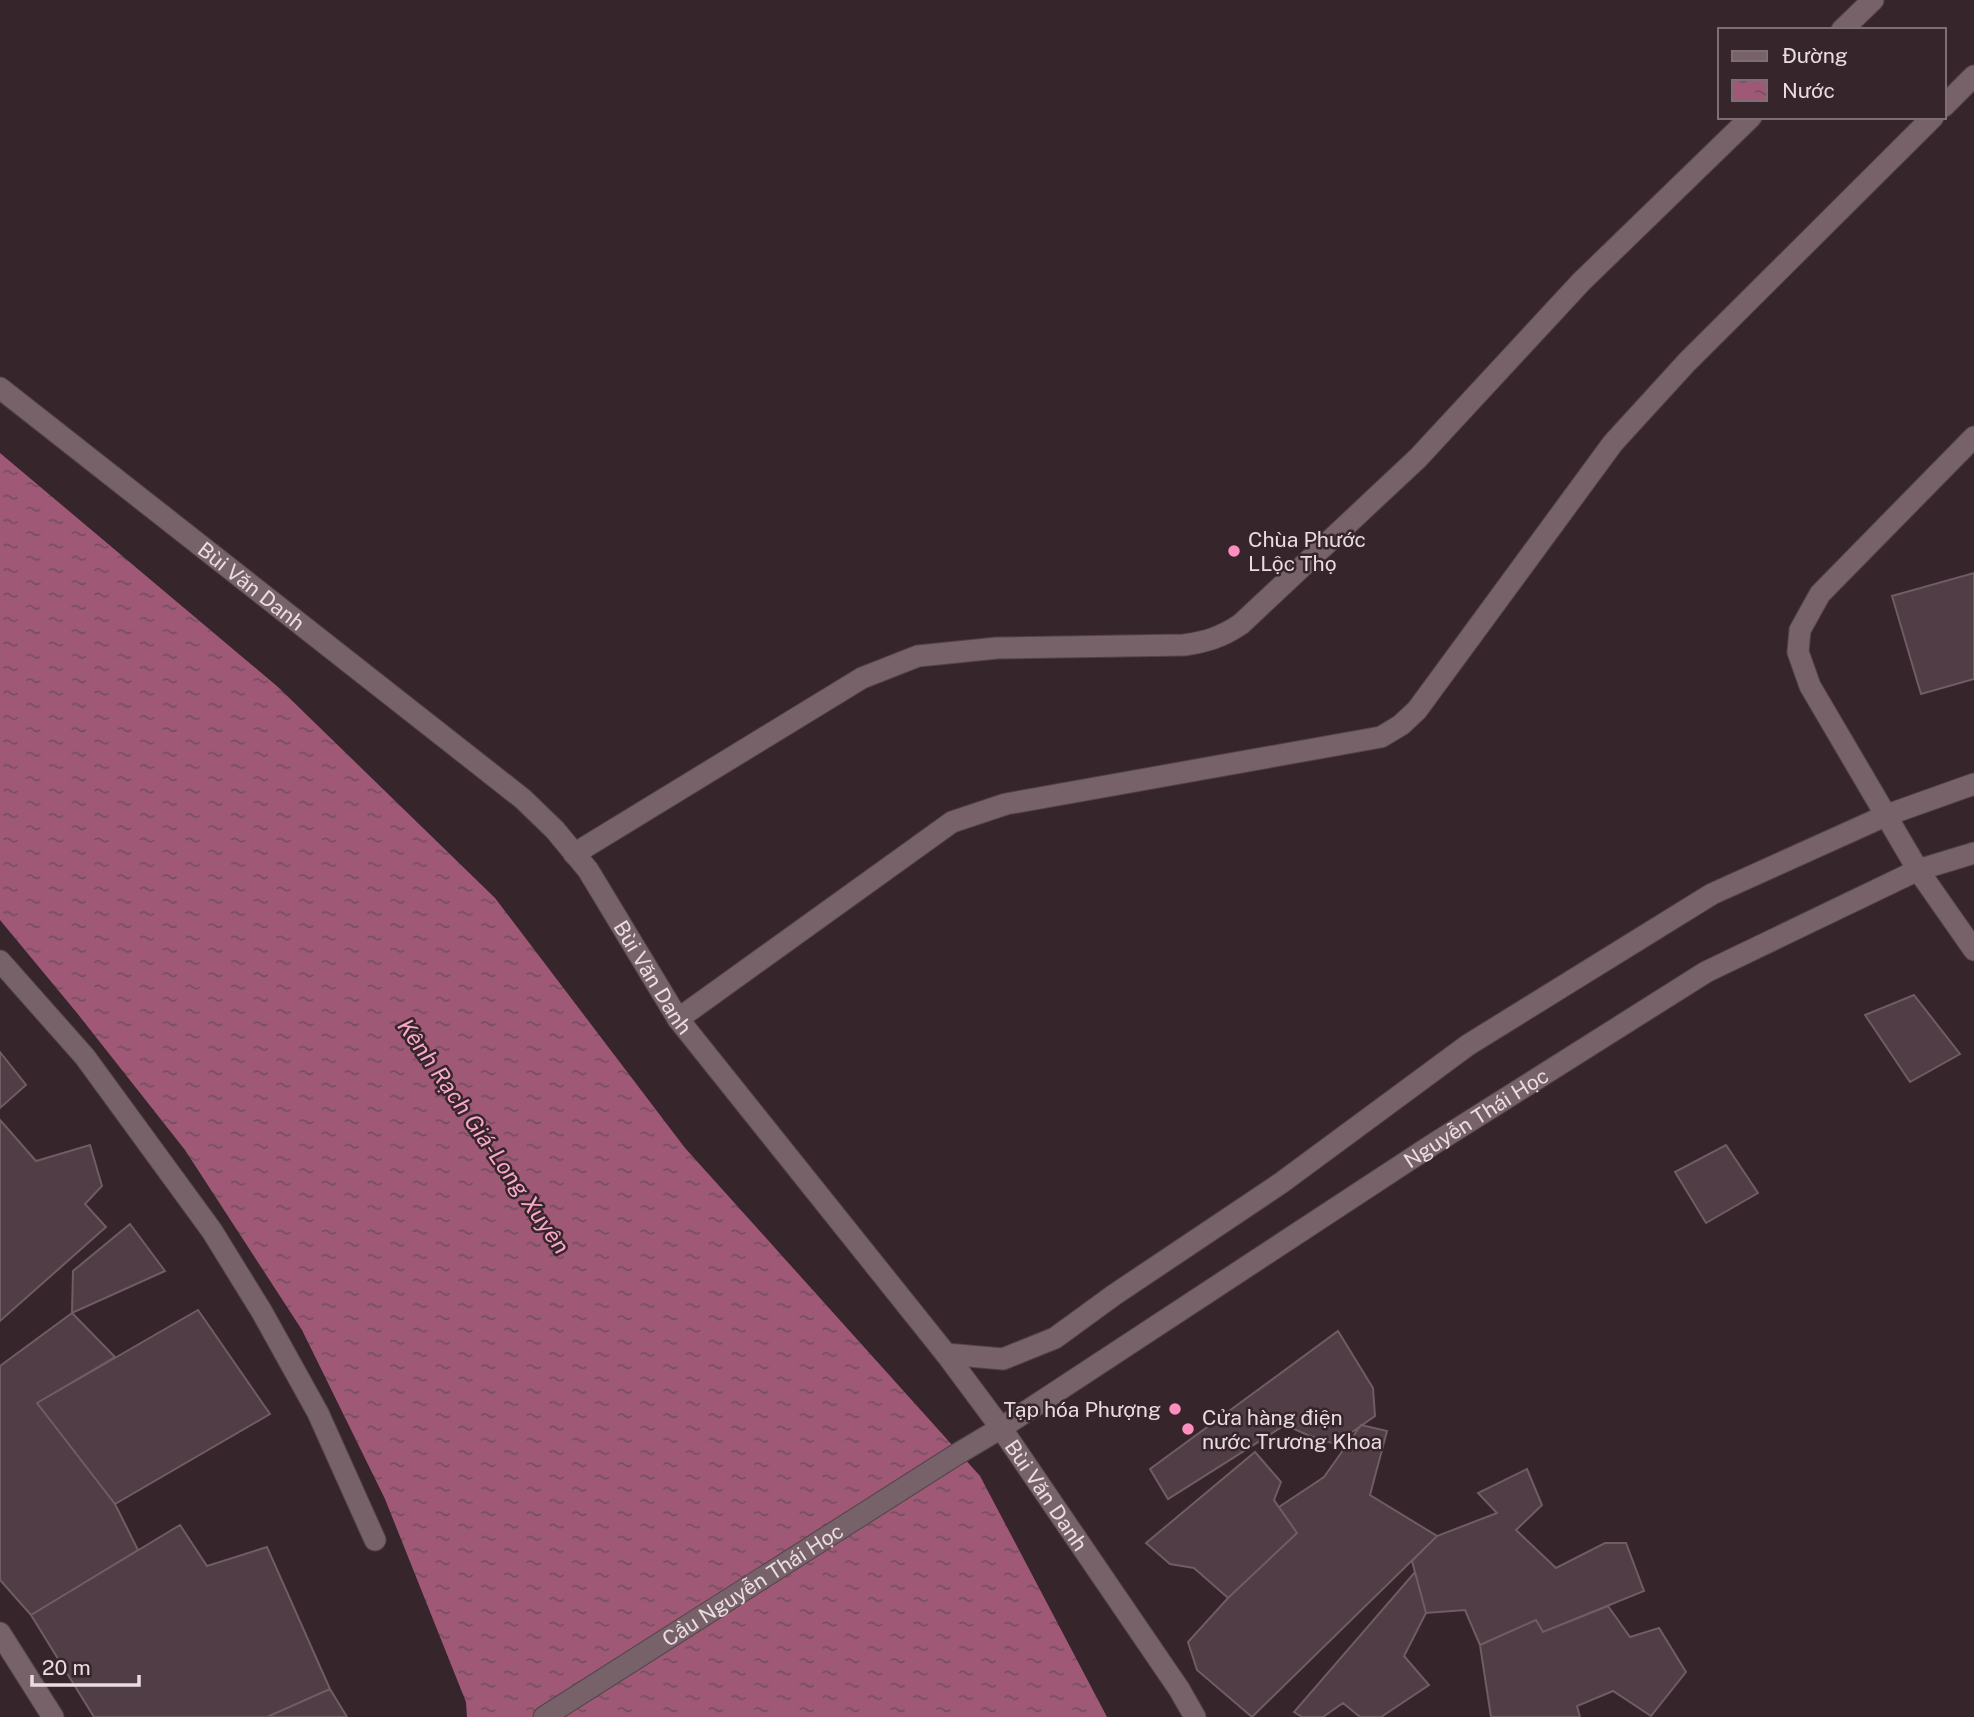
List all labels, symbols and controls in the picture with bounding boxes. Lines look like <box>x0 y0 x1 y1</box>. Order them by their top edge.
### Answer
legend <box>1718 28 1946 119</box>
text: Đường <box>1782 43 1848 68</box>
text: Nước <box>1782 78 1835 103</box>
place label: Chùa Phước LLộc Thọ <box>1248 527 1366 576</box>
street label: Bùi Văn Danh <box>193 536 310 635</box>
marker: Chùa Phước LLộc Thọ <box>1226 543 1242 559</box>
street label: Bùi Văn Danh <box>609 916 698 1039</box>
water label: Kênh Rạch Giá-Long Xuyên <box>392 1013 576 1259</box>
street label: Nguyễn Thái Học <box>1399 1062 1553 1173</box>
place label: Tạp hóa Phượng <box>1004 1397 1161 1422</box>
marker: Tạp hóa Phượng <box>1167 1401 1183 1417</box>
place label: Cửa hàng điện nước Trương Khoa <box>1202 1405 1382 1454</box>
marker: Cửa hàng điện nước Trương Khoa <box>1180 1421 1196 1437</box>
street label: Bùi Văn Danh <box>1000 1435 1093 1555</box>
street label: Cầu Nguyễn Thái Học <box>657 1518 848 1651</box>
scale bar <box>32 1644 138 1688</box>
text: 20 m <box>42 1655 91 1680</box>

